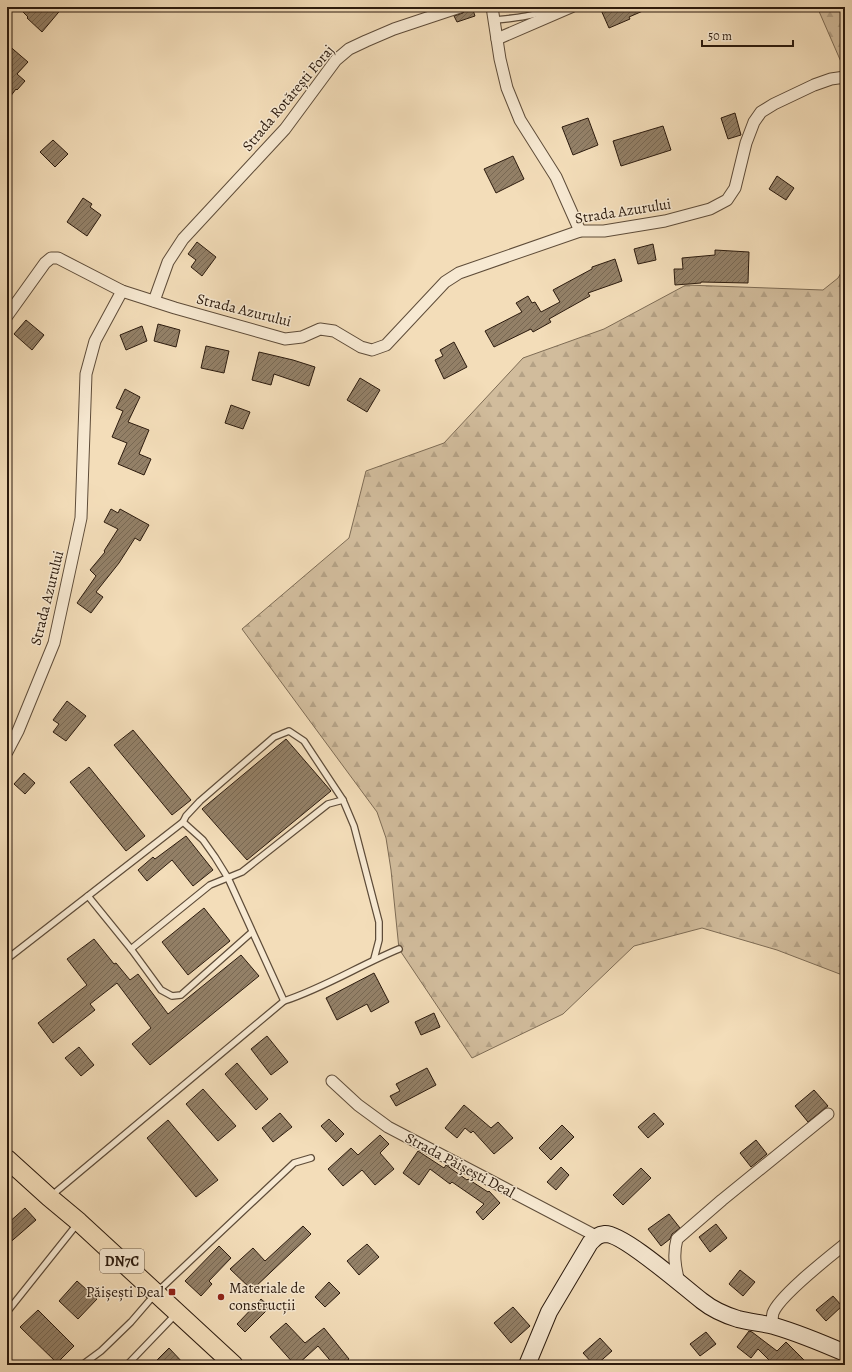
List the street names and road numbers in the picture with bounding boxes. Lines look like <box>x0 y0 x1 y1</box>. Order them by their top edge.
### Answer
street label: Strada Rotărești Foraj <box>238 41 338 155</box>
street label: Strada Azurului <box>573 194 673 228</box>
street label: Strada Azurului <box>194 289 294 331</box>
street label: Strada Azurului <box>26 548 68 648</box>
street label: Strada Păișești Deal <box>402 1128 519 1203</box>
road number: DN7C <box>100 1249 144 1273</box>

